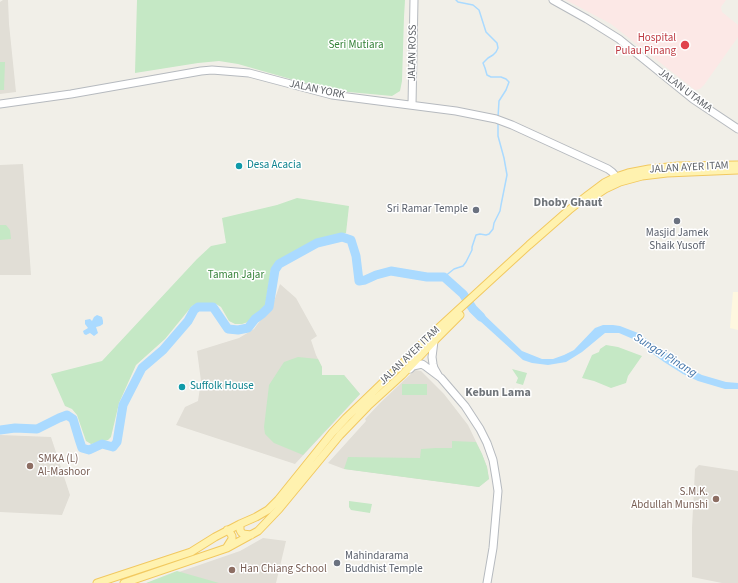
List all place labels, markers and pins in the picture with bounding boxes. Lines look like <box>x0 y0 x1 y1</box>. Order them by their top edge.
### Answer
place label: Hospital Pulau Pinang <box>615 32 676 58</box>
marker: Hospital Pulau Pinang <box>679 39 691 51</box>
place label: Desa Acacia <box>247 159 301 173</box>
marker: Desa Acacia <box>234 161 244 171</box>
place label: Sri Ramar Temple <box>387 203 468 217</box>
marker: Sri Ramar Temple <box>471 205 481 215</box>
marker: Masjid Jamek Shaik Yusoff <box>672 216 682 226</box>
place label: Masjid Jamek Shaik Yusoff <box>646 227 708 253</box>
place label: Suffolk House <box>190 380 254 394</box>
marker: Suffolk House <box>177 382 187 392</box>
place label: SMKA (L) Al-Mashoor <box>38 453 90 479</box>
marker: SMKA (L) Al-Mashoor <box>25 461 35 471</box>
place label: S.M.K. Abdullah Munshi <box>631 486 708 512</box>
marker: S.M.K. Abdullah Munshi <box>711 494 721 504</box>
place label: Mahindarama Buddhist Temple <box>345 550 423 576</box>
marker: Mahindarama Buddhist Temple <box>332 558 342 568</box>
place label: Han Chiang School <box>240 563 327 577</box>
marker: Han Chiang School <box>227 565 237 575</box>

